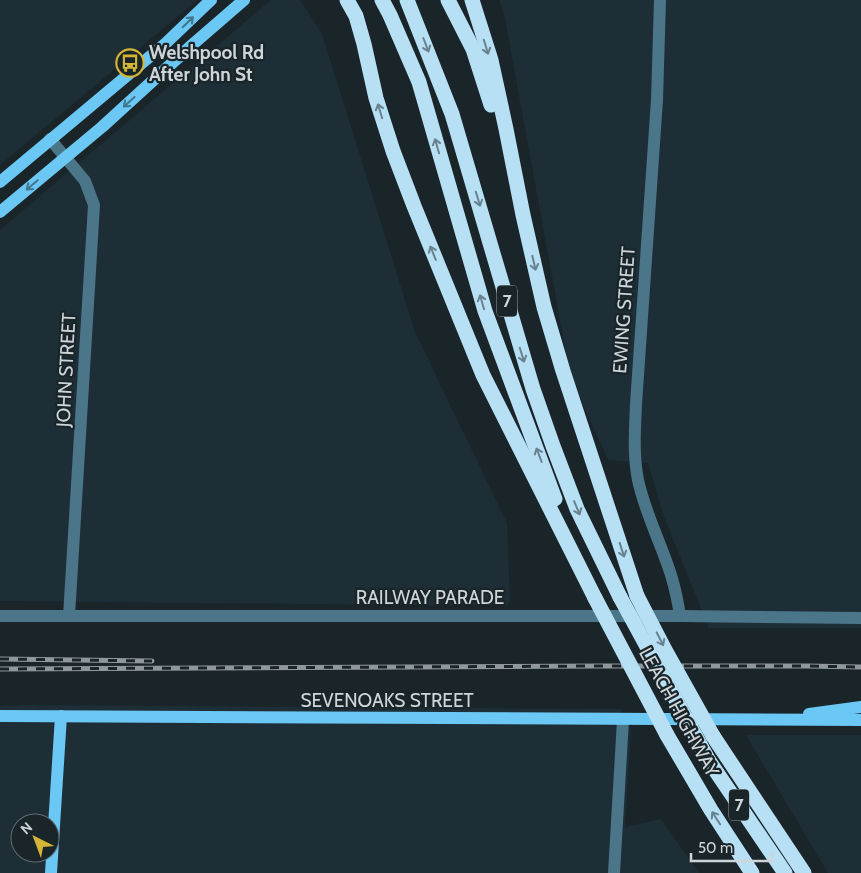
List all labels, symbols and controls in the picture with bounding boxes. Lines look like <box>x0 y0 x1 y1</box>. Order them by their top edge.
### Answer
one-way arrow <box>182 16 195 28</box>
one-way arrow <box>421 37 431 52</box>
one-way arrow <box>482 38 492 54</box>
place label: Welshpool Rd After John St <box>149 41 264 86</box>
bus stop icon: Welshpool Rd After John St <box>115 48 145 78</box>
one-way arrow <box>123 96 136 108</box>
one-way arrow <box>375 103 385 119</box>
one-way arrow <box>432 138 442 154</box>
one-way arrow <box>26 179 39 190</box>
one-way arrow <box>473 190 483 206</box>
one-way arrow <box>427 246 437 261</box>
street label: EWING STREET <box>608 246 640 374</box>
one-way arrow <box>530 254 539 270</box>
road number: 7 <box>497 286 517 316</box>
one-way arrow <box>477 295 487 311</box>
street label: JOHN STREET <box>51 312 80 429</box>
one-way arrow <box>518 347 528 363</box>
one-way arrow <box>534 447 543 463</box>
one-way arrow <box>572 500 582 515</box>
one-way arrow <box>618 542 627 558</box>
street label: RAILWAY PARADE <box>356 586 504 609</box>
one-way arrow <box>656 631 665 646</box>
street label: LEACH HIGHWAY <box>634 643 724 781</box>
street label: SEVENOAKS STREET <box>300 689 474 712</box>
road number: 7 <box>729 790 749 820</box>
one-way arrow <box>711 811 721 825</box>
north arrow <box>10 813 60 863</box>
text: N <box>17 818 36 838</box>
scale bar <box>691 830 772 862</box>
text: 50 m <box>698 839 733 857</box>

